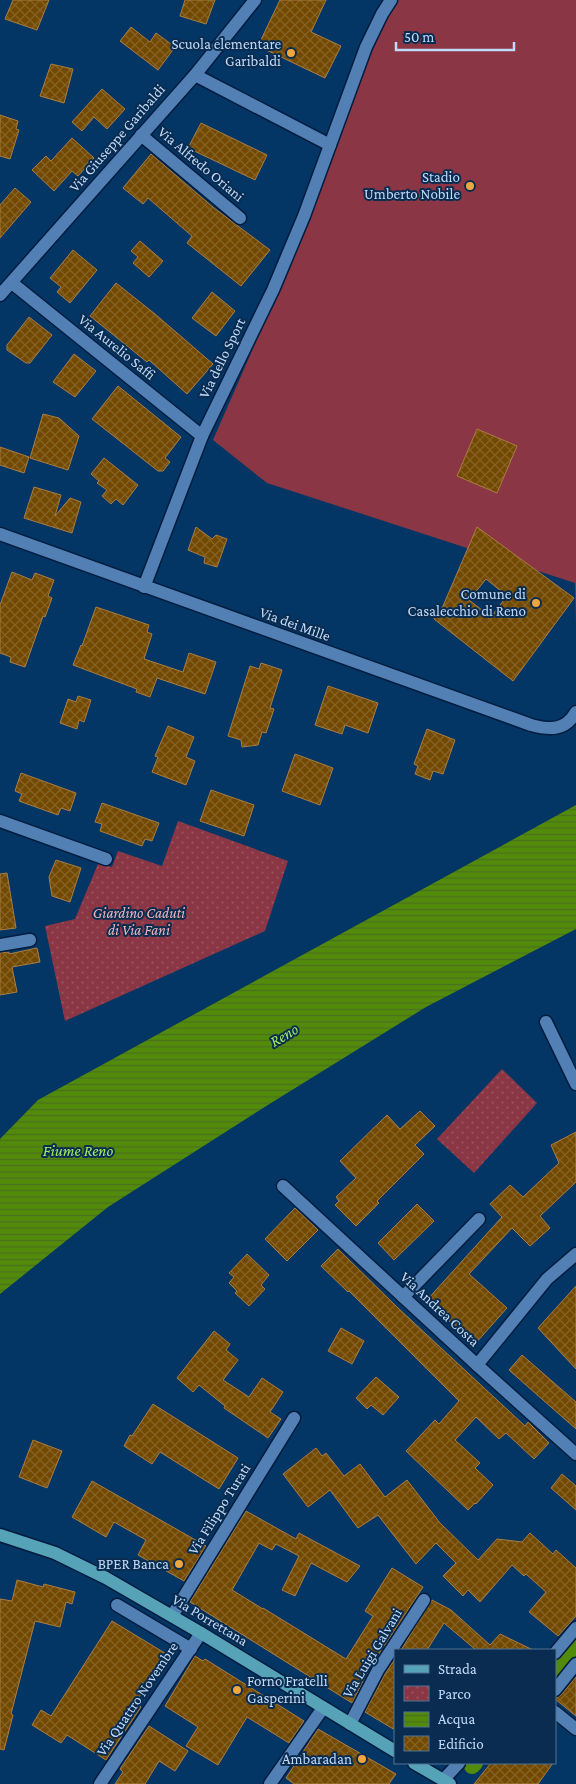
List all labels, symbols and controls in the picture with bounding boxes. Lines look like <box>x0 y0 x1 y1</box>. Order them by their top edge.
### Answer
scale bar <box>396 20 514 52</box>
text: 50 m <box>404 29 434 45</box>
place label: Scuola elementare Garibaldi <box>171 36 281 69</box>
marker: Scuola elementare Garibaldi <box>285 47 297 59</box>
street label: Via Giuseppe Garibaldi <box>66 81 169 196</box>
street label: Via Alfredo Oriani <box>155 124 247 205</box>
place label: Stadio Umberto Nobile <box>364 169 460 202</box>
marker: Stadio Umberto Nobile <box>464 180 476 192</box>
street label: Via Aurelio Saffi <box>75 311 159 383</box>
street label: Via dello Sport <box>196 314 250 401</box>
place label: Comune di Casalecchio di Reno <box>408 586 526 619</box>
marker: Comune di Casalecchio di Reno <box>530 597 542 609</box>
street label: Via dei Mille <box>257 604 333 644</box>
park label: Giardino Caduti di Via Fani <box>93 905 186 938</box>
water label: Reno <box>267 1020 301 1050</box>
water label: Fiume Reno <box>43 1142 113 1159</box>
street label: Via Andrea Costa <box>397 1268 483 1350</box>
street label: Via Filippo Turati <box>185 1461 254 1558</box>
place label: BPER Banca <box>98 1556 169 1572</box>
marker: BPER Banca <box>173 1558 185 1570</box>
street label: Via Porrettana <box>169 1591 251 1649</box>
street label: Via Luigi Galvani <box>339 1605 406 1701</box>
street label: Via Quattro Novembre <box>93 1639 181 1759</box>
legend <box>394 1649 556 1764</box>
text: Strada <box>438 1661 477 1677</box>
place label: Forno Fratelli Gasperini <box>247 1673 328 1707</box>
marker: Forno Fratelli Gasperini <box>231 1684 243 1696</box>
text: Parco <box>438 1686 471 1702</box>
text: Acqua <box>438 1711 475 1728</box>
text: Edificio <box>438 1736 484 1752</box>
place label: Ambaradan <box>282 1751 352 1767</box>
marker: Ambaradan <box>356 1753 368 1765</box>

